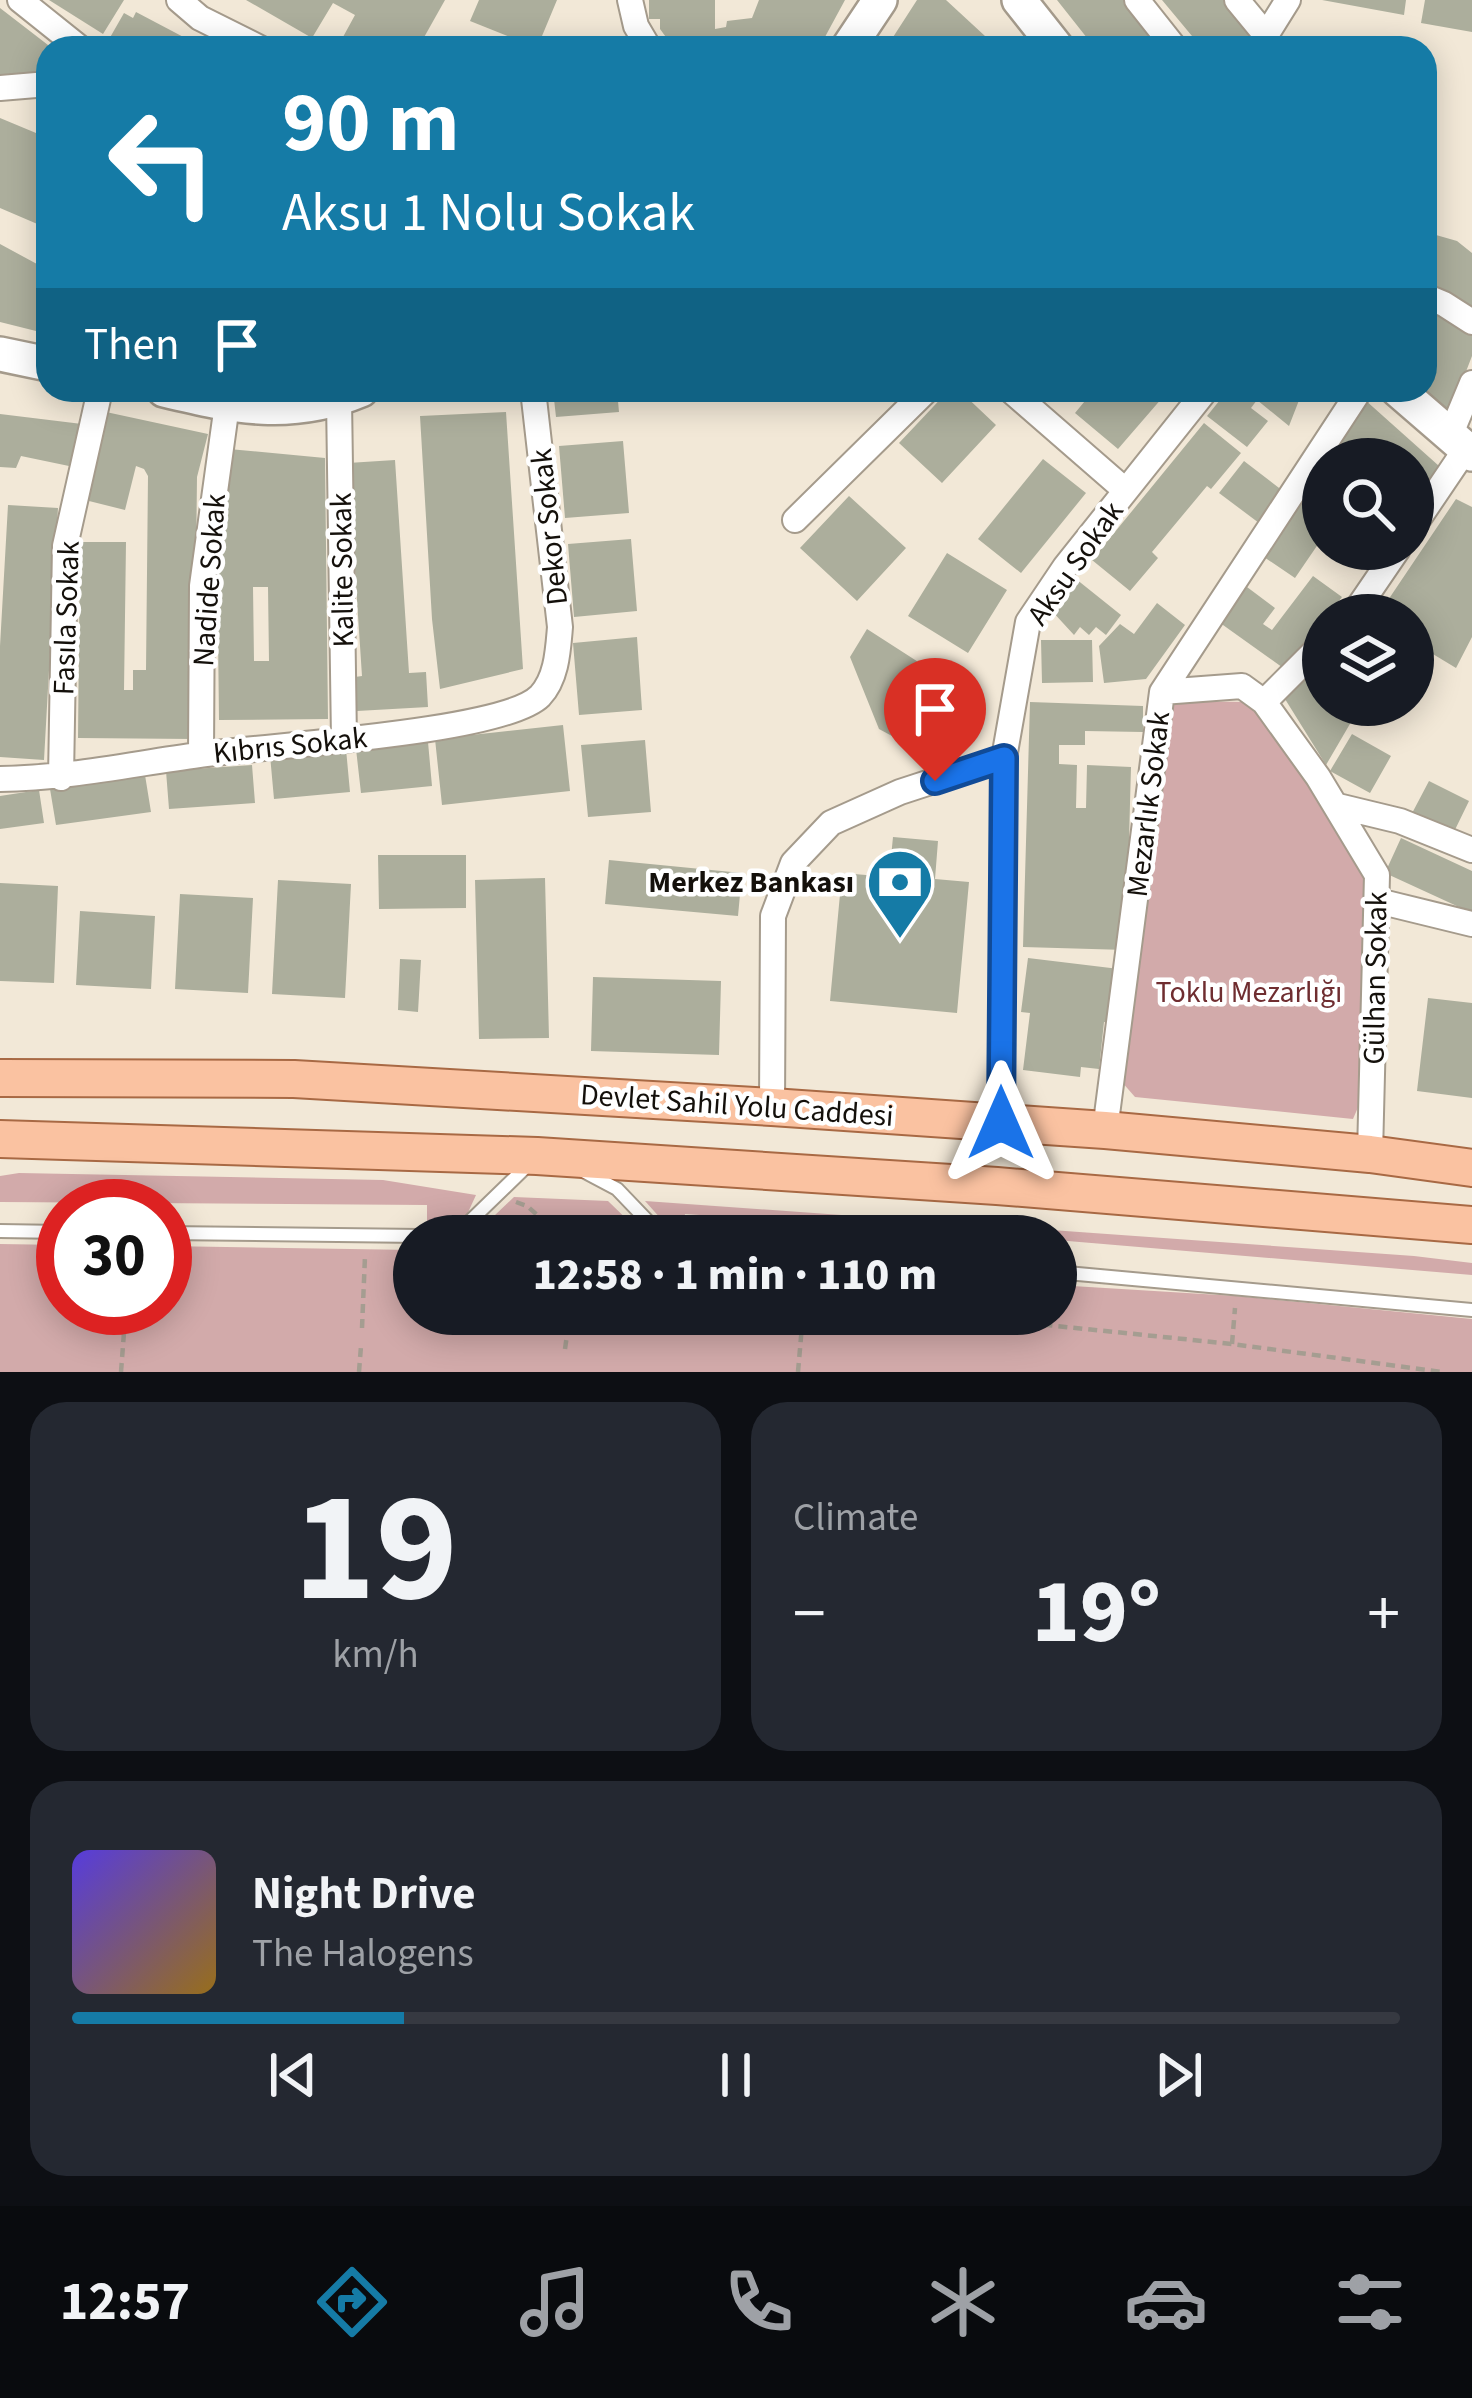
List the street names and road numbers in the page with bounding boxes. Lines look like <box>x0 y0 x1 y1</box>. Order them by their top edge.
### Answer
street label: Dekor Sokak <box>520 446 579 607</box>
street label: Nadide Sokak <box>182 492 237 668</box>
street label: Kalite Sokak <box>320 492 365 648</box>
street label: Aksu Sokak <box>1017 492 1134 634</box>
street label: Fasıla Sokak <box>42 540 91 696</box>
street label: Mezarlık Sokak <box>1116 708 1181 899</box>
street label: Kıbrıs Sokak <box>211 716 369 775</box>
street label: Gülhan Sokak <box>1352 891 1399 1065</box>
street label: Devlet Sahil Yolu Caddesi <box>579 1073 895 1138</box>

